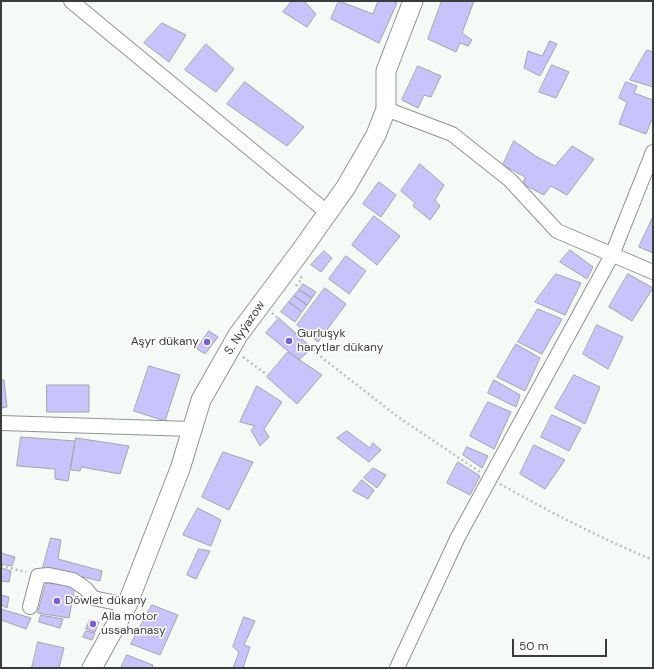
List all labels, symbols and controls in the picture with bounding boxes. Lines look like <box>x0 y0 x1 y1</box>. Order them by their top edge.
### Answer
street label: S. Nyýazow <box>222 298 268 358</box>
place label: Gurluşyk harytlar dükany <box>297 327 383 355</box>
place label: Aşyr dükany <box>131 335 199 349</box>
marker: Gurluşyk harytlar dükany <box>284 336 294 346</box>
marker: Aşyr dükany <box>202 337 212 347</box>
place label: Döwlet dükany <box>65 594 147 608</box>
marker: Döwlet dükany <box>52 596 62 606</box>
place label: Alla motor ussahanasy <box>101 610 166 638</box>
marker: Alla motor ussahanasy <box>88 619 98 629</box>
scale bar <box>514 631 609 657</box>
text: 50 m <box>519 638 548 654</box>

